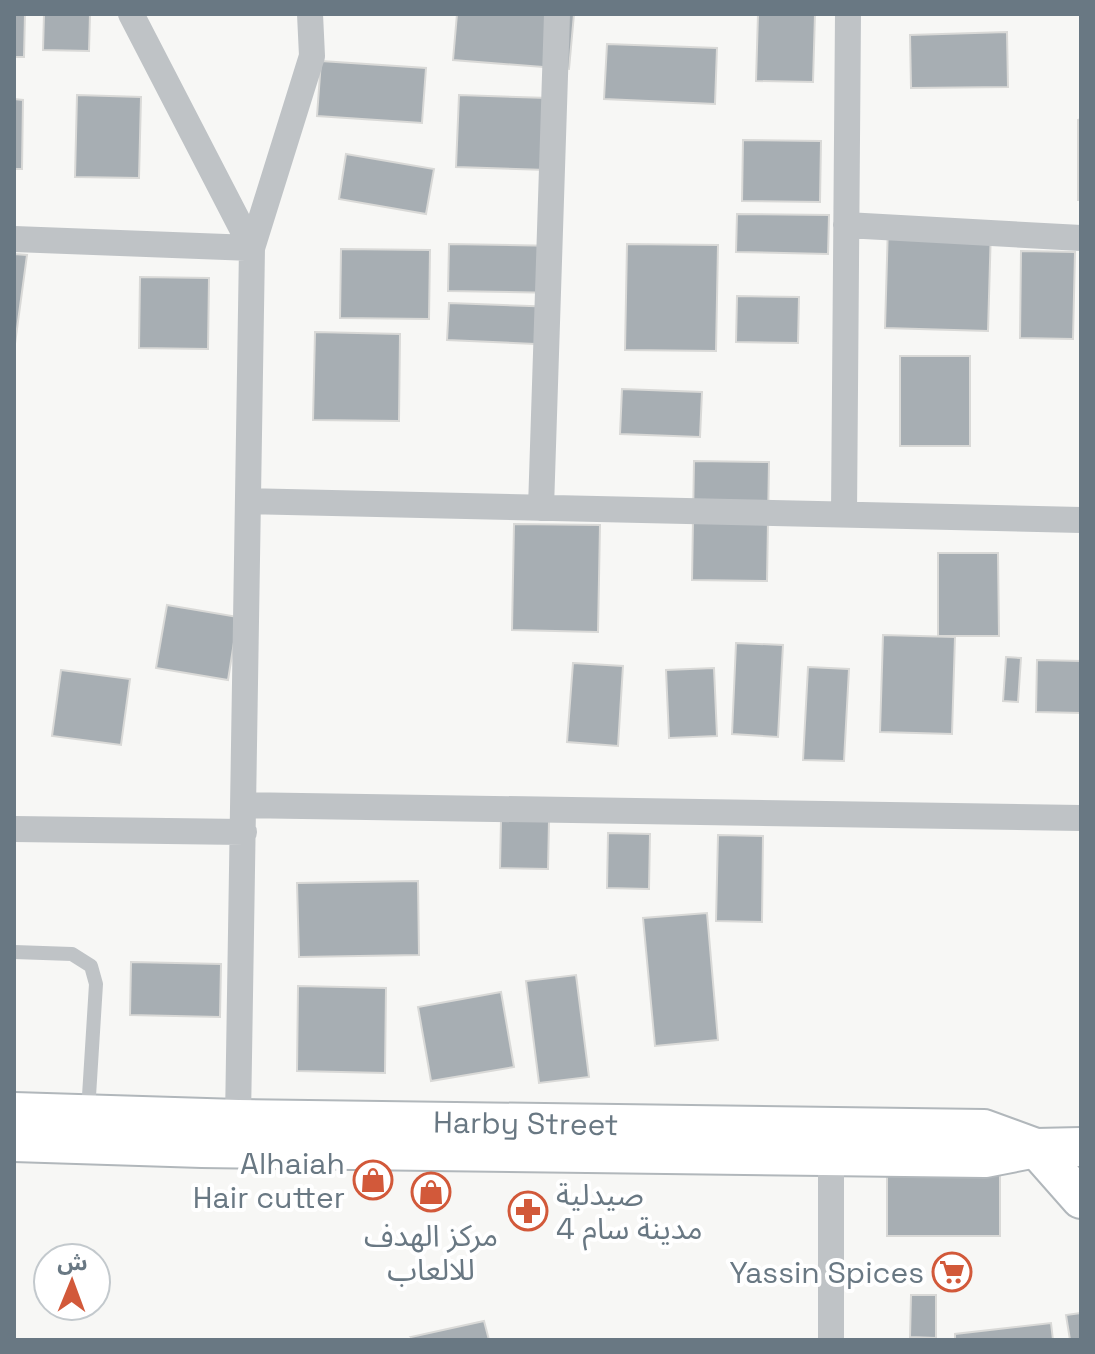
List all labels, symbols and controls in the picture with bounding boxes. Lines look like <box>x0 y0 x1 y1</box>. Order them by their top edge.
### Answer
street label: Harby Street <box>433 1102 619 1144</box>
place label: Alhaiah Hair cutter <box>193 1144 345 1217</box>
shop icon: Alhaiah Hair cutter <box>352 1159 394 1201</box>
shop icon: مركز الهدف للالعاب <box>410 1171 452 1213</box>
place label: صيدلية مدينة سام 4 <box>556 1175 703 1251</box>
pharmacy icon: صيدلية مدينة سام 4 <box>507 1190 549 1232</box>
place label: مركز الهدف للالعاب <box>364 1216 498 1289</box>
north arrow <box>32 1242 112 1322</box>
text: ش <box>57 1248 88 1276</box>
supermarket icon: Yassin Spices <box>931 1251 973 1293</box>
place label: Yassin Spices <box>729 1253 924 1292</box>

